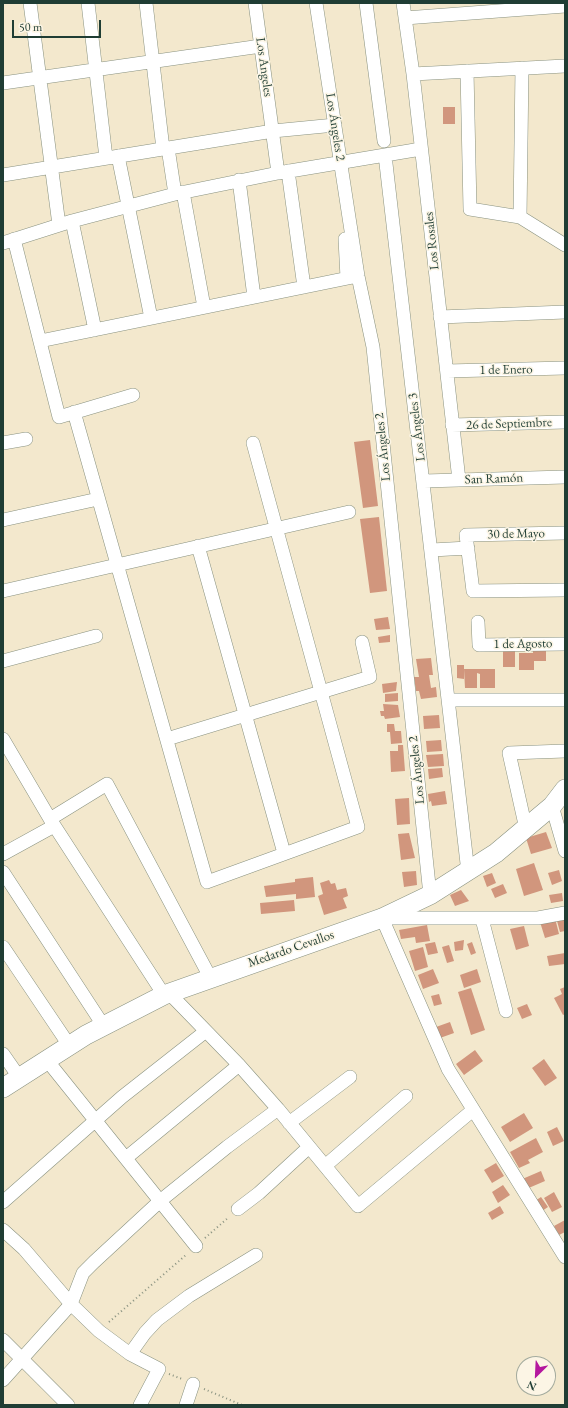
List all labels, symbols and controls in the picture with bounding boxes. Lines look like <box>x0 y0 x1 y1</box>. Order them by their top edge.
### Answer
scale bar <box>14 12 103 38</box>
text: 50 m <box>19 19 42 35</box>
street label: Los Angeles <box>252 36 276 98</box>
street label: Los Ángeles 2 <box>322 92 348 162</box>
street label: Los Rosales <box>421 211 443 271</box>
street label: 1 de Enero <box>479 362 533 378</box>
street label: Los Ángeles 3 <box>405 392 429 462</box>
street label: Los Ángeles 2 <box>372 412 394 482</box>
street label: 26 de Septiembre <box>466 415 552 433</box>
street label: San Ramón <box>464 470 524 488</box>
street label: 30 de Mayo <box>487 526 545 542</box>
street label: 1 de Agosto <box>493 636 553 652</box>
street label: Los Ángeles 2 <box>406 735 428 805</box>
street label: Medardo Cevallos <box>246 927 336 971</box>
north arrow <box>516 1356 556 1396</box>
text: N <box>525 1378 538 1394</box>

